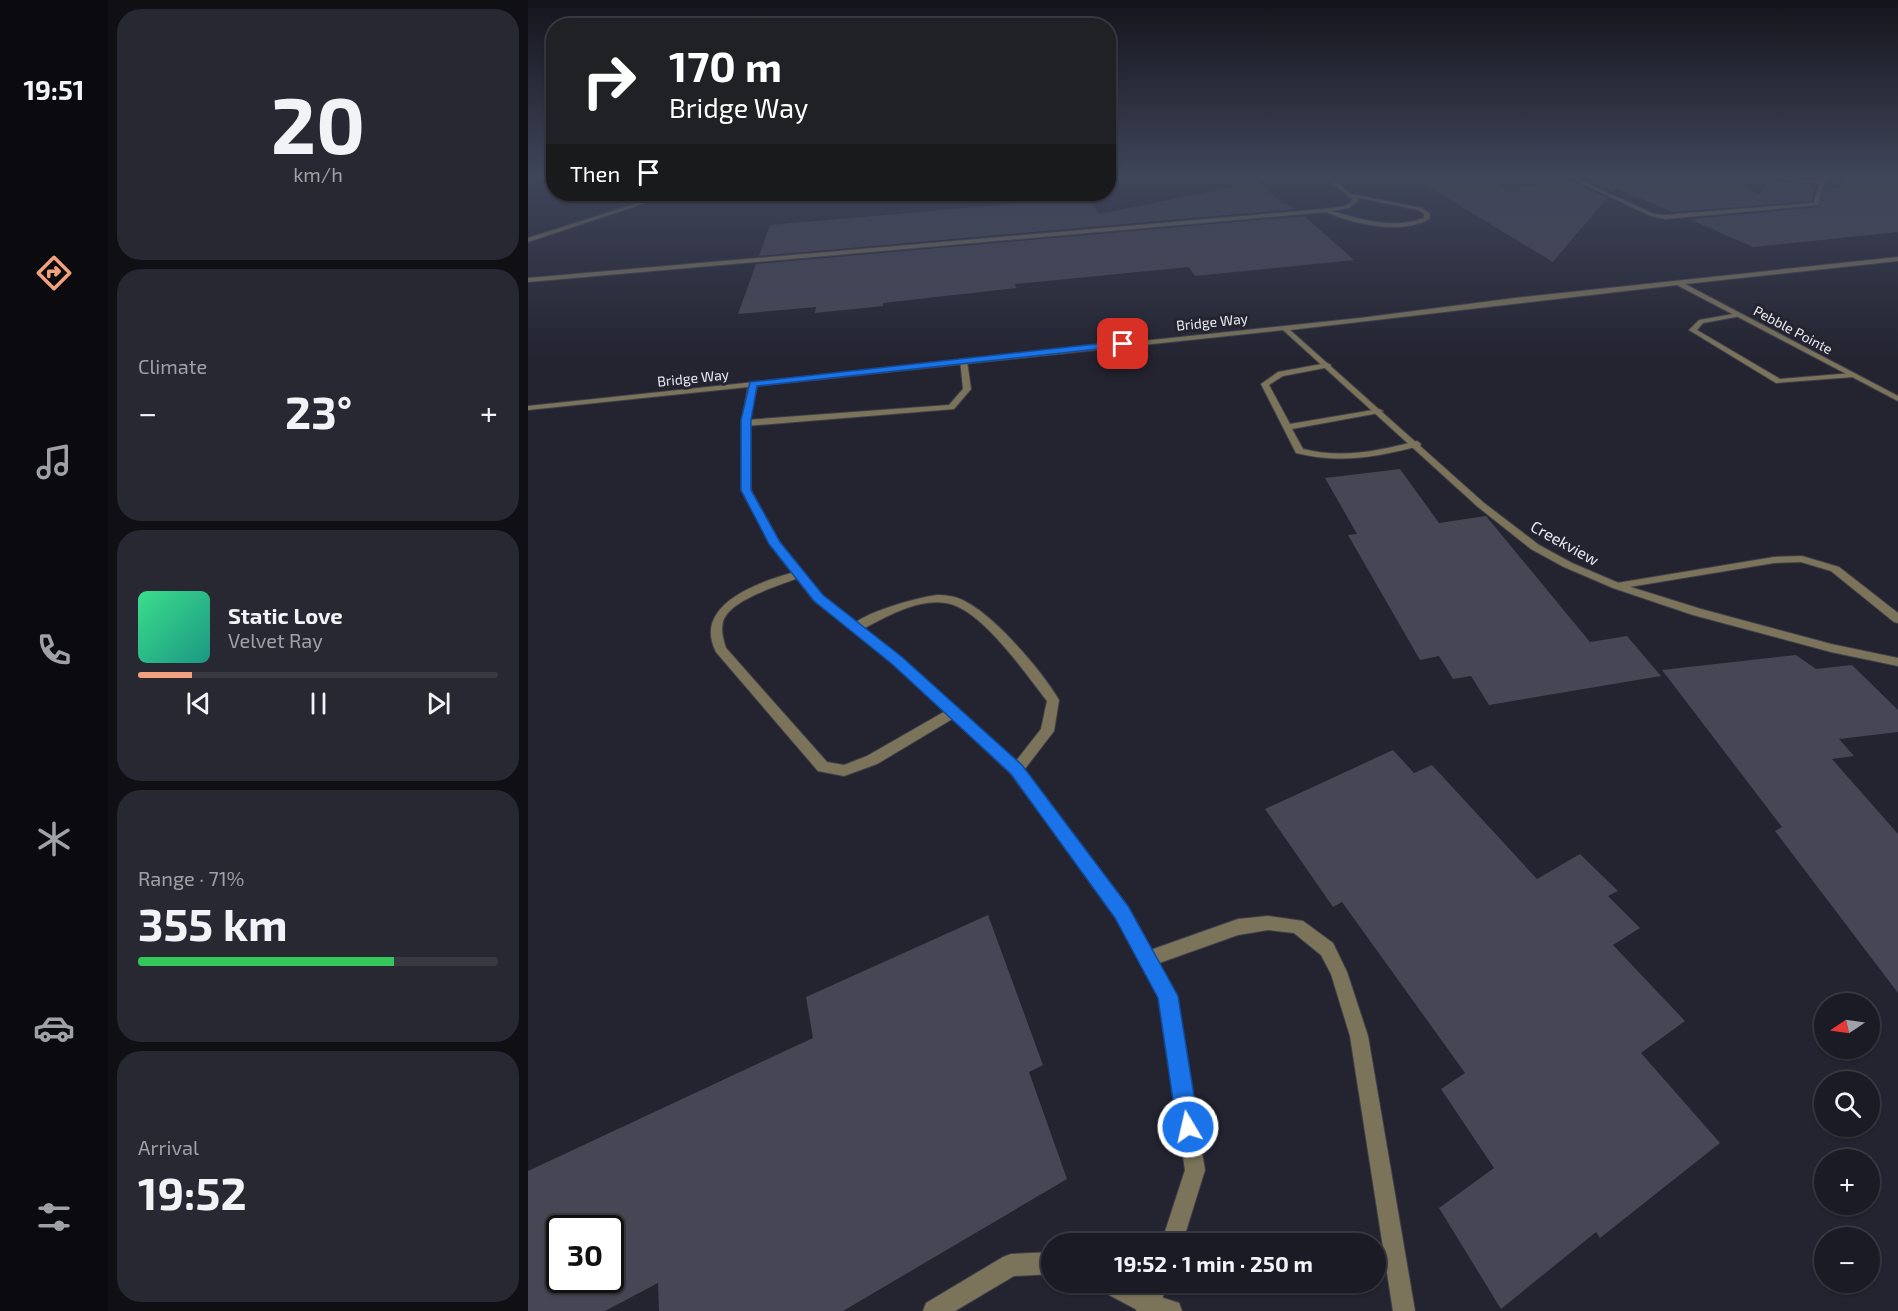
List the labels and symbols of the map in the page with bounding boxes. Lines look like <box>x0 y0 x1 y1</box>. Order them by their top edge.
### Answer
street label: Pebble Pointe <box>1751 302 1836 357</box>
street label: Bridge Way <box>1175 309 1249 334</box>
pin <box>1097 318 1148 369</box>
street label: Bridge Way <box>656 365 730 390</box>
street label: Creekview <box>1528 516 1603 569</box>
north arrow <box>1814 993 1880 1059</box>
position arrow <box>1156 1095 1220 1159</box>
speed limit sign: 30 <box>546 1215 624 1293</box>

